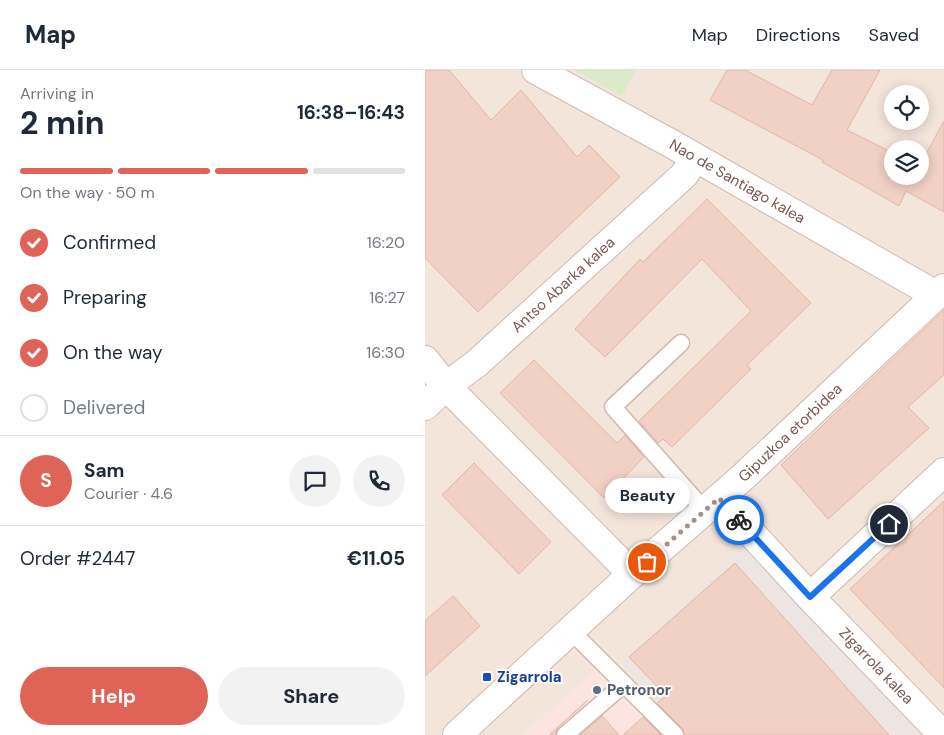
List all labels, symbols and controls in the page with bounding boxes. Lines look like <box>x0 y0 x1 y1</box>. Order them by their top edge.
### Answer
text: Map <box>25 19 76 50</box>
text: Map <box>692 23 728 47</box>
text: Directions <box>756 23 841 47</box>
text: Saved <box>869 23 919 47</box>
text: Arriving in <box>20 83 94 104</box>
map controls <box>884 85 929 185</box>
button: locate <box>884 85 929 130</box>
text: 16:38–16:43 <box>297 100 405 125</box>
text: 2 min <box>20 102 105 144</box>
street label: Nao de Santiago kalea <box>666 135 809 228</box>
button: layers <box>884 140 929 185</box>
text: On the way · 50 m <box>20 182 155 203</box>
icon: check <box>20 229 48 257</box>
text: Confirmed <box>63 230 156 255</box>
text: 16:20 <box>367 232 405 253</box>
street label: Antso Abarka kalea <box>507 233 619 337</box>
icon: check <box>20 284 48 312</box>
text: Preparing <box>63 285 147 310</box>
text: 16:27 <box>369 287 405 308</box>
icon: check <box>20 339 48 367</box>
text: On the way <box>63 340 163 365</box>
text: 16:30 <box>366 342 405 363</box>
street label: Gipuzkoa etorbidea <box>734 379 846 486</box>
text: Delivered <box>63 395 145 420</box>
button: chat <box>289 455 341 507</box>
button: phone <box>353 455 405 507</box>
text: Sam <box>84 458 125 483</box>
text: S <box>40 468 52 493</box>
callout: Beauty <box>605 477 689 512</box>
text: Courier · 4.6 <box>84 483 173 504</box>
text: Beauty <box>620 485 675 506</box>
courier <box>714 495 764 545</box>
pin <box>868 503 910 545</box>
icon: bike <box>725 506 753 534</box>
icon: home <box>875 510 903 538</box>
pin <box>626 541 668 583</box>
text: Order #2447 <box>20 546 135 571</box>
text: €11.05 <box>347 546 405 571</box>
icon: bag <box>633 548 661 576</box>
street label: Zigarrola kalea <box>835 623 918 708</box>
button: Help <box>20 667 208 725</box>
button: Share <box>218 667 405 725</box>
place label: Zigarrola <box>497 667 562 687</box>
marker: Zigarrola <box>481 671 493 683</box>
place label: Petronor <box>607 680 671 700</box>
marker: Petronor <box>591 684 603 696</box>

